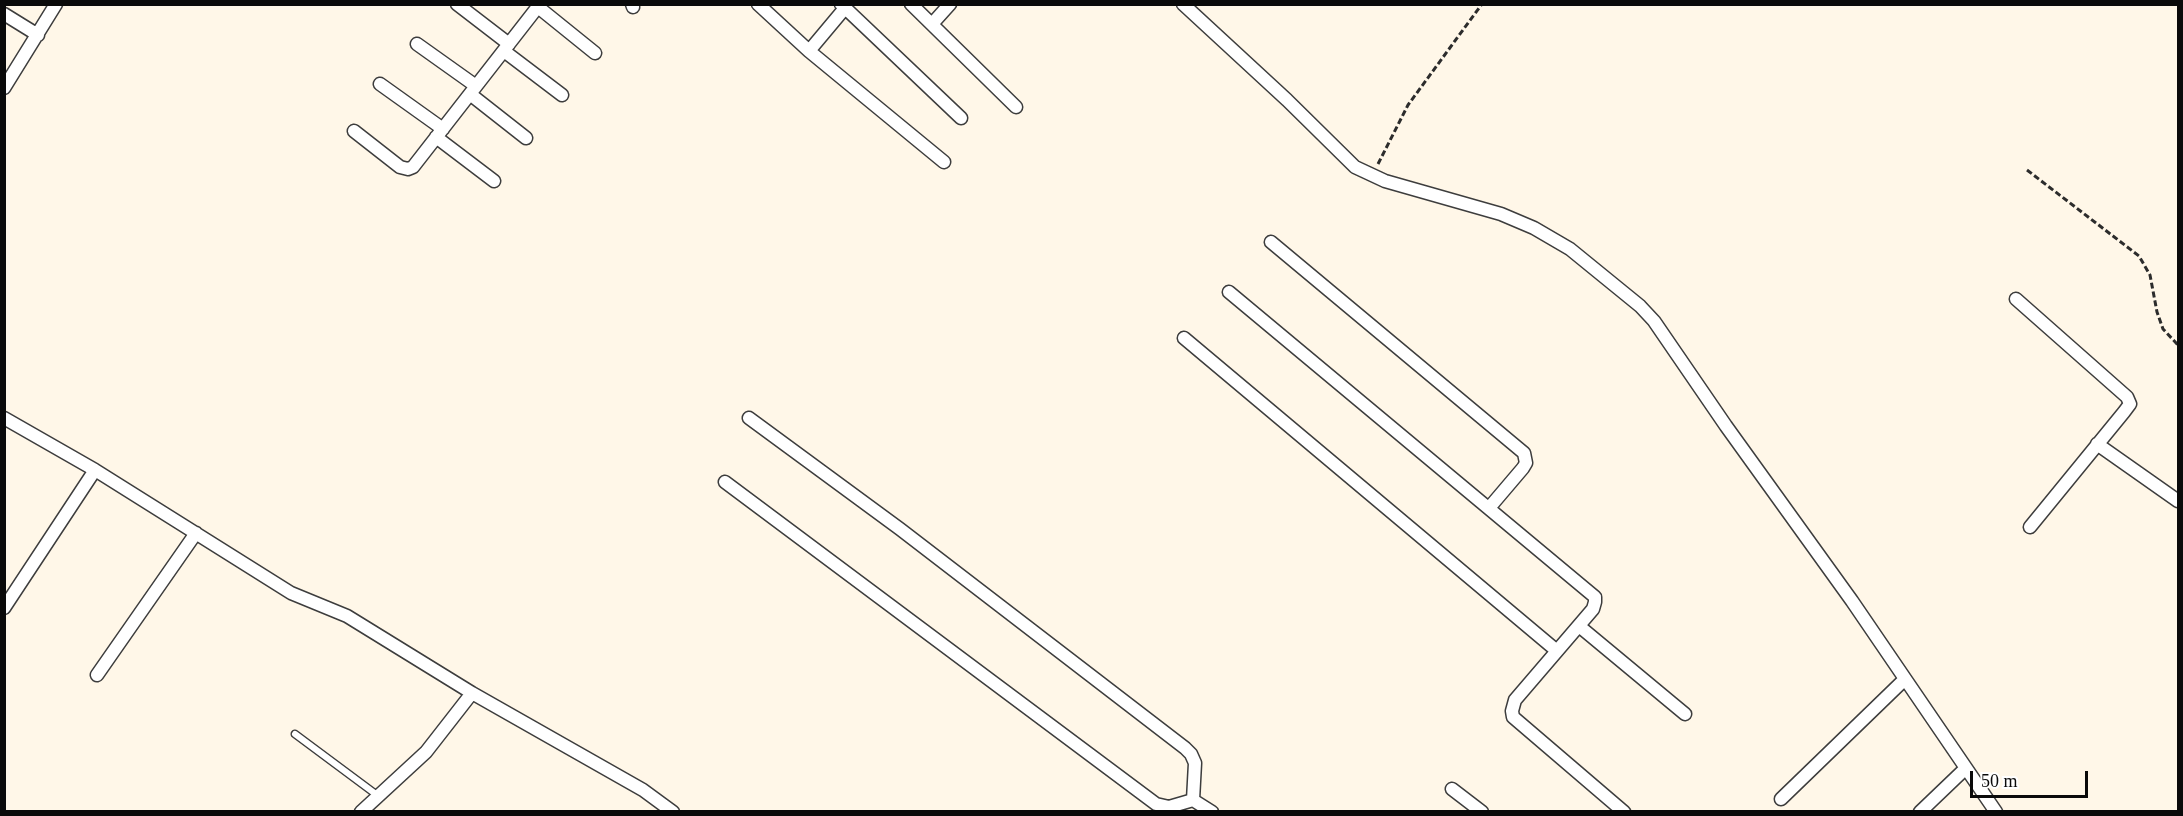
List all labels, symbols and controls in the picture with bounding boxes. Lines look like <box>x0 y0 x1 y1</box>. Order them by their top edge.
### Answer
scale bar <box>1973 759 2092 797</box>
text: 50 m <box>1981 771 2018 791</box>

